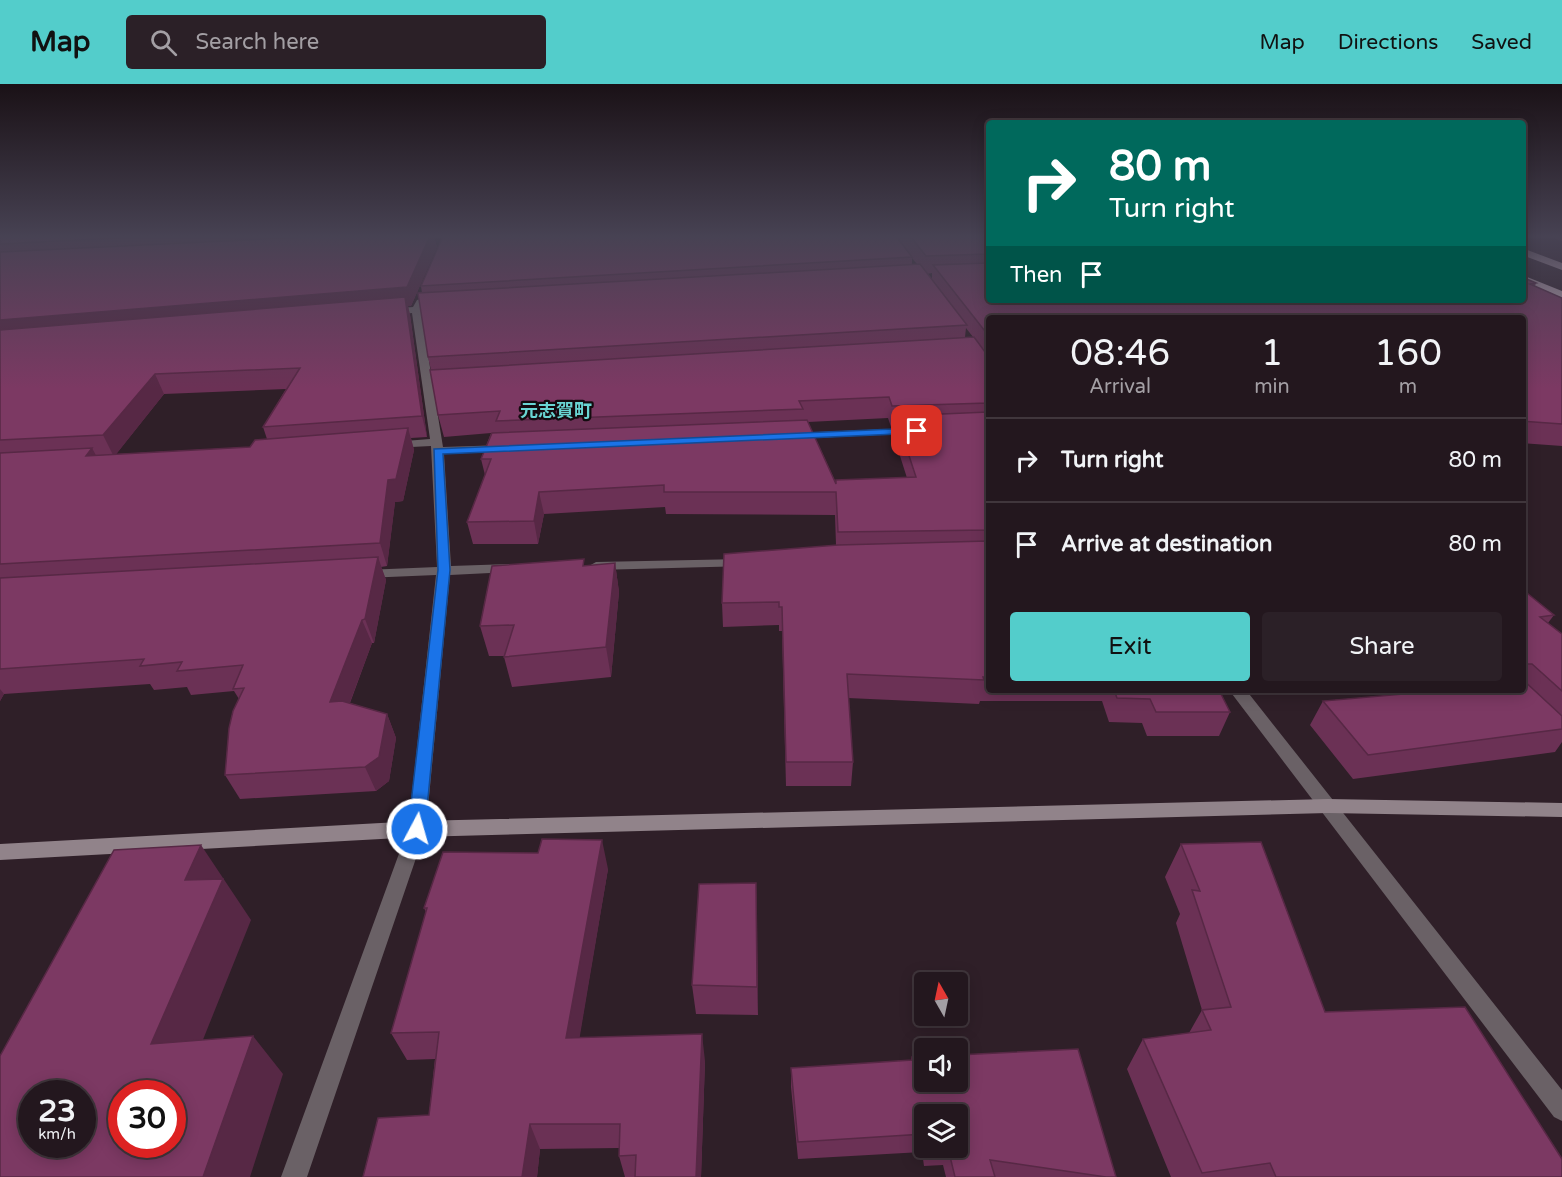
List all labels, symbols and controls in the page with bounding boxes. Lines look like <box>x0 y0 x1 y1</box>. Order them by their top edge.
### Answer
search box <box>126 15 546 69</box>
text: Map <box>30 25 90 59</box>
icon: search <box>147 26 180 59</box>
text: Search here <box>195 29 319 55</box>
text: Map <box>1259 30 1305 55</box>
text: Directions <box>1338 30 1438 55</box>
text: Saved <box>1471 30 1532 55</box>
text: 80 m <box>1109 141 1211 192</box>
icon: right <box>1010 144 1088 222</box>
text: Turn right <box>1109 192 1235 225</box>
icon: arrive <box>1075 258 1108 291</box>
text: Then <box>1010 262 1063 288</box>
text: 08:46 <box>1070 332 1170 375</box>
text: 1 <box>1261 332 1283 375</box>
text: 160 <box>1374 332 1442 375</box>
text: Arrival <box>1089 375 1151 399</box>
text: min <box>1254 375 1290 399</box>
text: m <box>1399 375 1417 399</box>
district label: 元志賀町 <box>520 400 592 422</box>
pin <box>891 405 942 456</box>
icon: arrive <box>900 414 933 447</box>
icon: right <box>1010 444 1043 477</box>
text: Turn right <box>1061 447 1163 473</box>
text: 80 m <box>1448 447 1502 473</box>
icon: arrive <box>1010 528 1043 561</box>
text: Arrive at destination <box>1061 531 1272 557</box>
text: 80 m <box>1448 531 1502 557</box>
button: Exit <box>1010 612 1250 681</box>
button: Share <box>1262 612 1502 681</box>
position arrow <box>385 797 449 861</box>
north arrow <box>914 972 968 1026</box>
map controls <box>914 972 968 1158</box>
button: sound <box>914 1038 968 1092</box>
speed limit sign: 30 <box>108 1080 186 1158</box>
text: 23 <box>38 1093 76 1130</box>
button: layers <box>914 1104 968 1158</box>
text: km/h <box>38 1125 76 1143</box>

